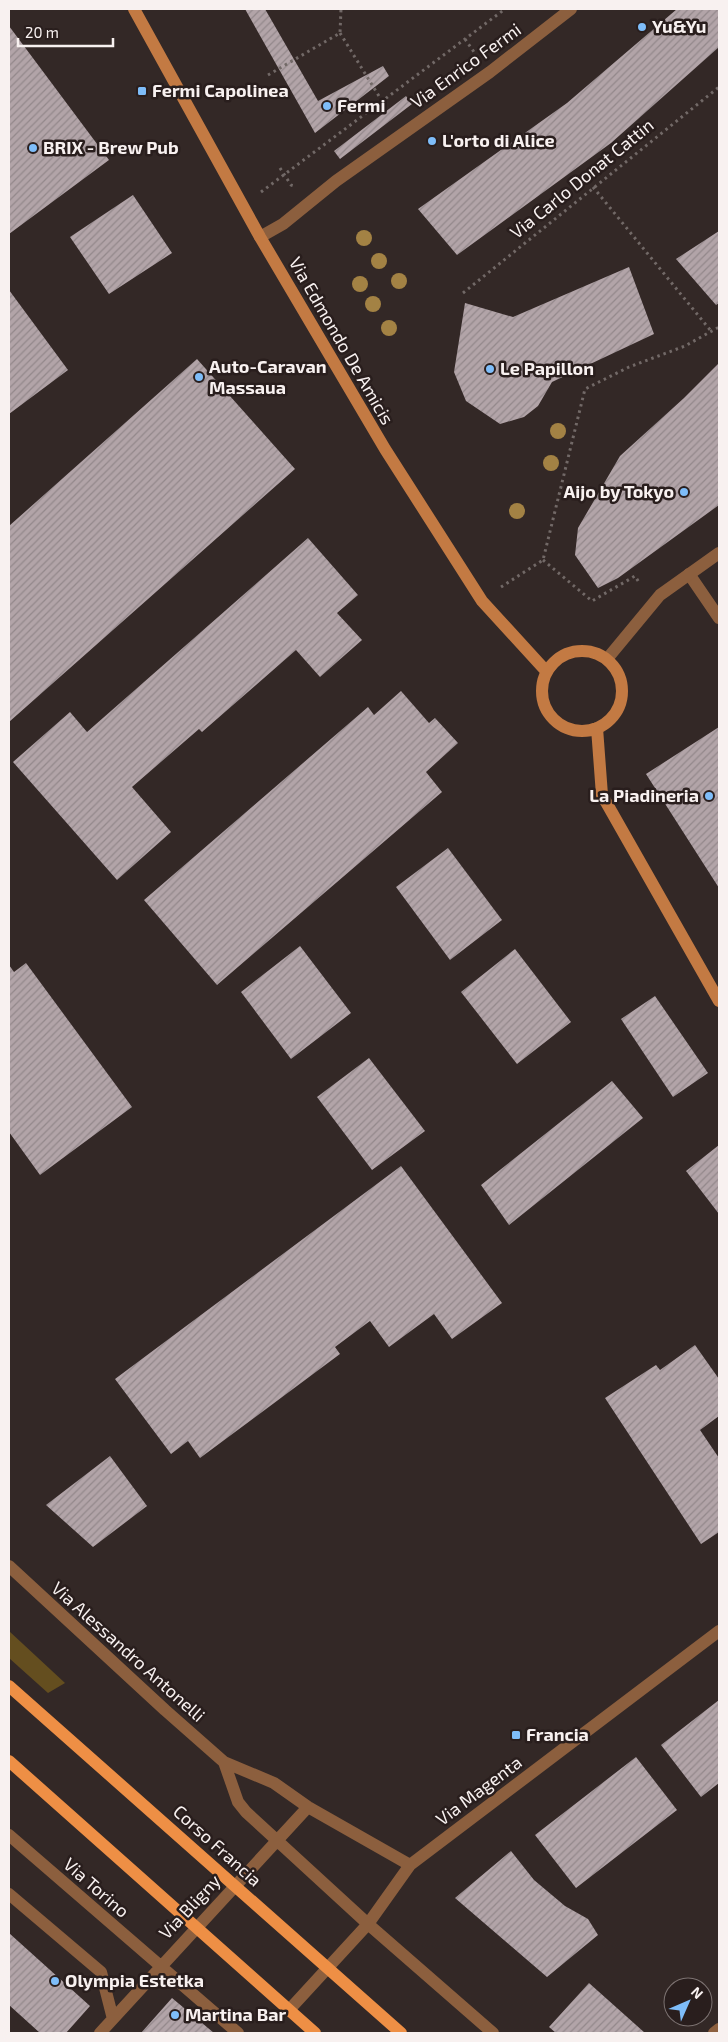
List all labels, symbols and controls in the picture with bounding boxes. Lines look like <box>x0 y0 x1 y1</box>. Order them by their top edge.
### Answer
scale bar <box>18 15 112 47</box>
place label: Yu&Yu <box>652 15 706 37</box>
street label: Via Enrico Fermi <box>406 18 525 113</box>
marker: Yu&Yu <box>636 21 648 33</box>
text: 20 m <box>25 23 59 41</box>
place label: Fermi Capolinea <box>152 79 289 101</box>
marker: Fermi Capolinea <box>136 85 148 97</box>
place label: Fermi <box>337 94 385 116</box>
marker: Fermi <box>321 100 333 112</box>
street label: Via Carlo Donat Cattin <box>505 114 658 243</box>
place label: L'orto di Alice <box>442 129 555 151</box>
marker: L'orto di Alice <box>426 135 438 147</box>
place label: BRIX - Brew Pub <box>43 136 179 158</box>
marker: BRIX - Brew Pub <box>27 142 39 154</box>
street label: Via Edmondo De Amicis <box>285 253 399 428</box>
place label: Auto-Caravan Massaua <box>209 355 327 398</box>
place label: Le Papillon <box>500 357 594 379</box>
marker: Le Papillon <box>484 363 496 375</box>
marker: Auto-Caravan Massaua <box>193 371 205 383</box>
place label: Aijo by Tokyo <box>564 480 674 502</box>
marker: Aijo by Tokyo <box>678 486 690 498</box>
place label: La Piadineria <box>589 784 699 806</box>
marker: La Piadineria <box>703 790 715 802</box>
street label: Via Alessandro Antonelli <box>47 1577 210 1726</box>
place label: Francia <box>526 1723 589 1745</box>
marker: Francia <box>510 1729 522 1741</box>
street label: Via Magenta <box>431 1751 526 1830</box>
street label: Corso Francia <box>169 1800 266 1891</box>
street label: Via Torino <box>59 1853 134 1922</box>
street label: Via Bligny <box>154 1869 225 1943</box>
place label: Olympia Estetka <box>65 1969 204 1991</box>
marker: Olympia Estetka <box>49 1975 61 1987</box>
north arrow <box>663 1977 713 2027</box>
text: N <box>688 1983 707 2002</box>
place label: Martina Bar <box>185 2003 287 2025</box>
marker: Martina Bar <box>169 2009 181 2021</box>

